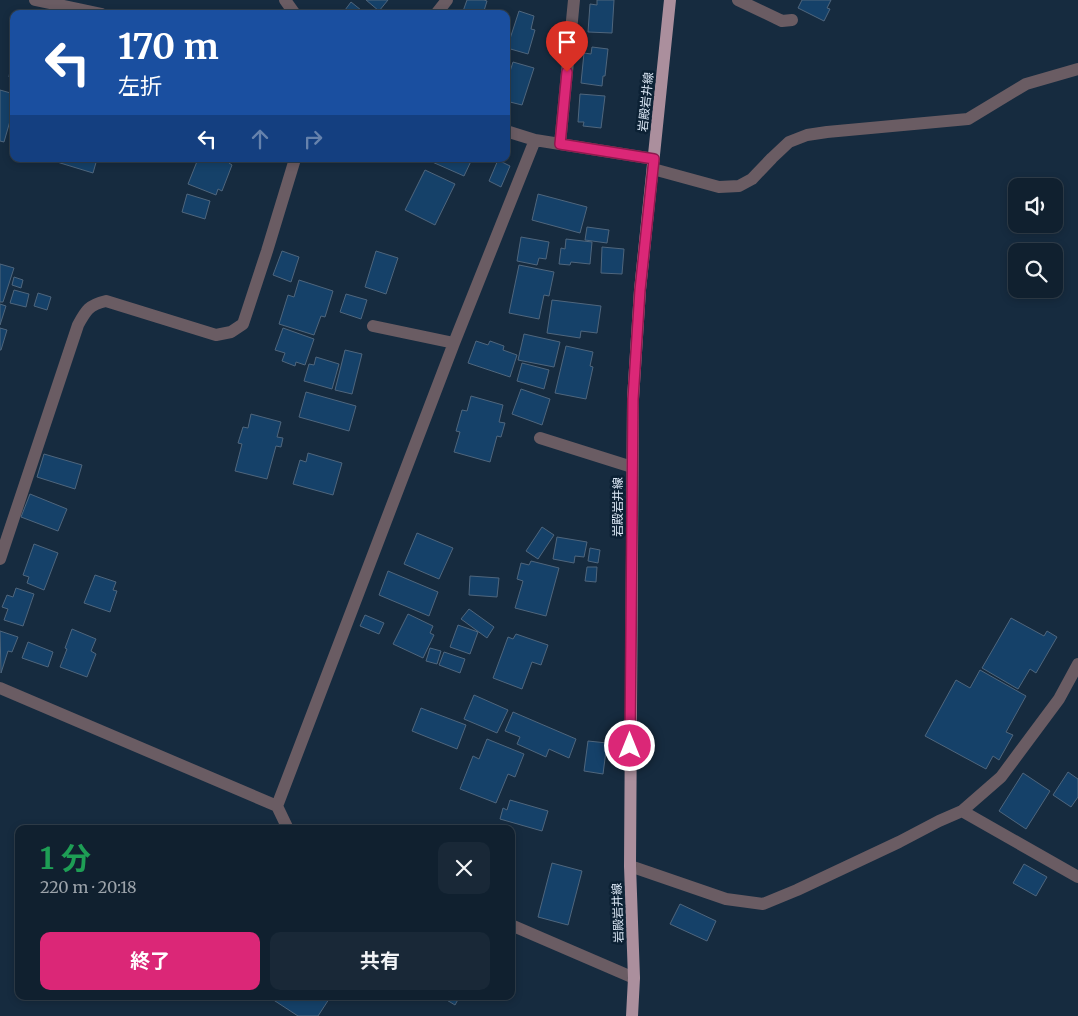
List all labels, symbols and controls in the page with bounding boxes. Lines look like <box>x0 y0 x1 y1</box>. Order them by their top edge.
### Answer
pin <box>546 21 588 72</box>
text: 170 m <box>118 25 219 69</box>
icon: arrive <box>553 28 581 56</box>
icon: left <box>35 30 100 95</box>
street label: 岩殿岩井線 <box>635 71 656 133</box>
text: 左折 <box>118 72 162 100</box>
icon: left <box>193 125 221 153</box>
icon: ahead <box>246 125 274 153</box>
icon: right <box>299 125 327 153</box>
map controls <box>1008 178 1063 298</box>
button: sound <box>1008 178 1063 233</box>
button: search <box>1008 243 1063 298</box>
street label: 岩殿岩井線 <box>610 477 625 537</box>
position arrow <box>603 719 655 771</box>
text: 1 分 <box>40 839 91 877</box>
button: close <box>438 842 490 894</box>
text: 220 m · 20:18 <box>40 877 137 897</box>
street label: 岩殿岩井線 <box>609 883 626 943</box>
button: 終了 <box>40 932 260 990</box>
button: 共有 <box>270 932 490 990</box>

